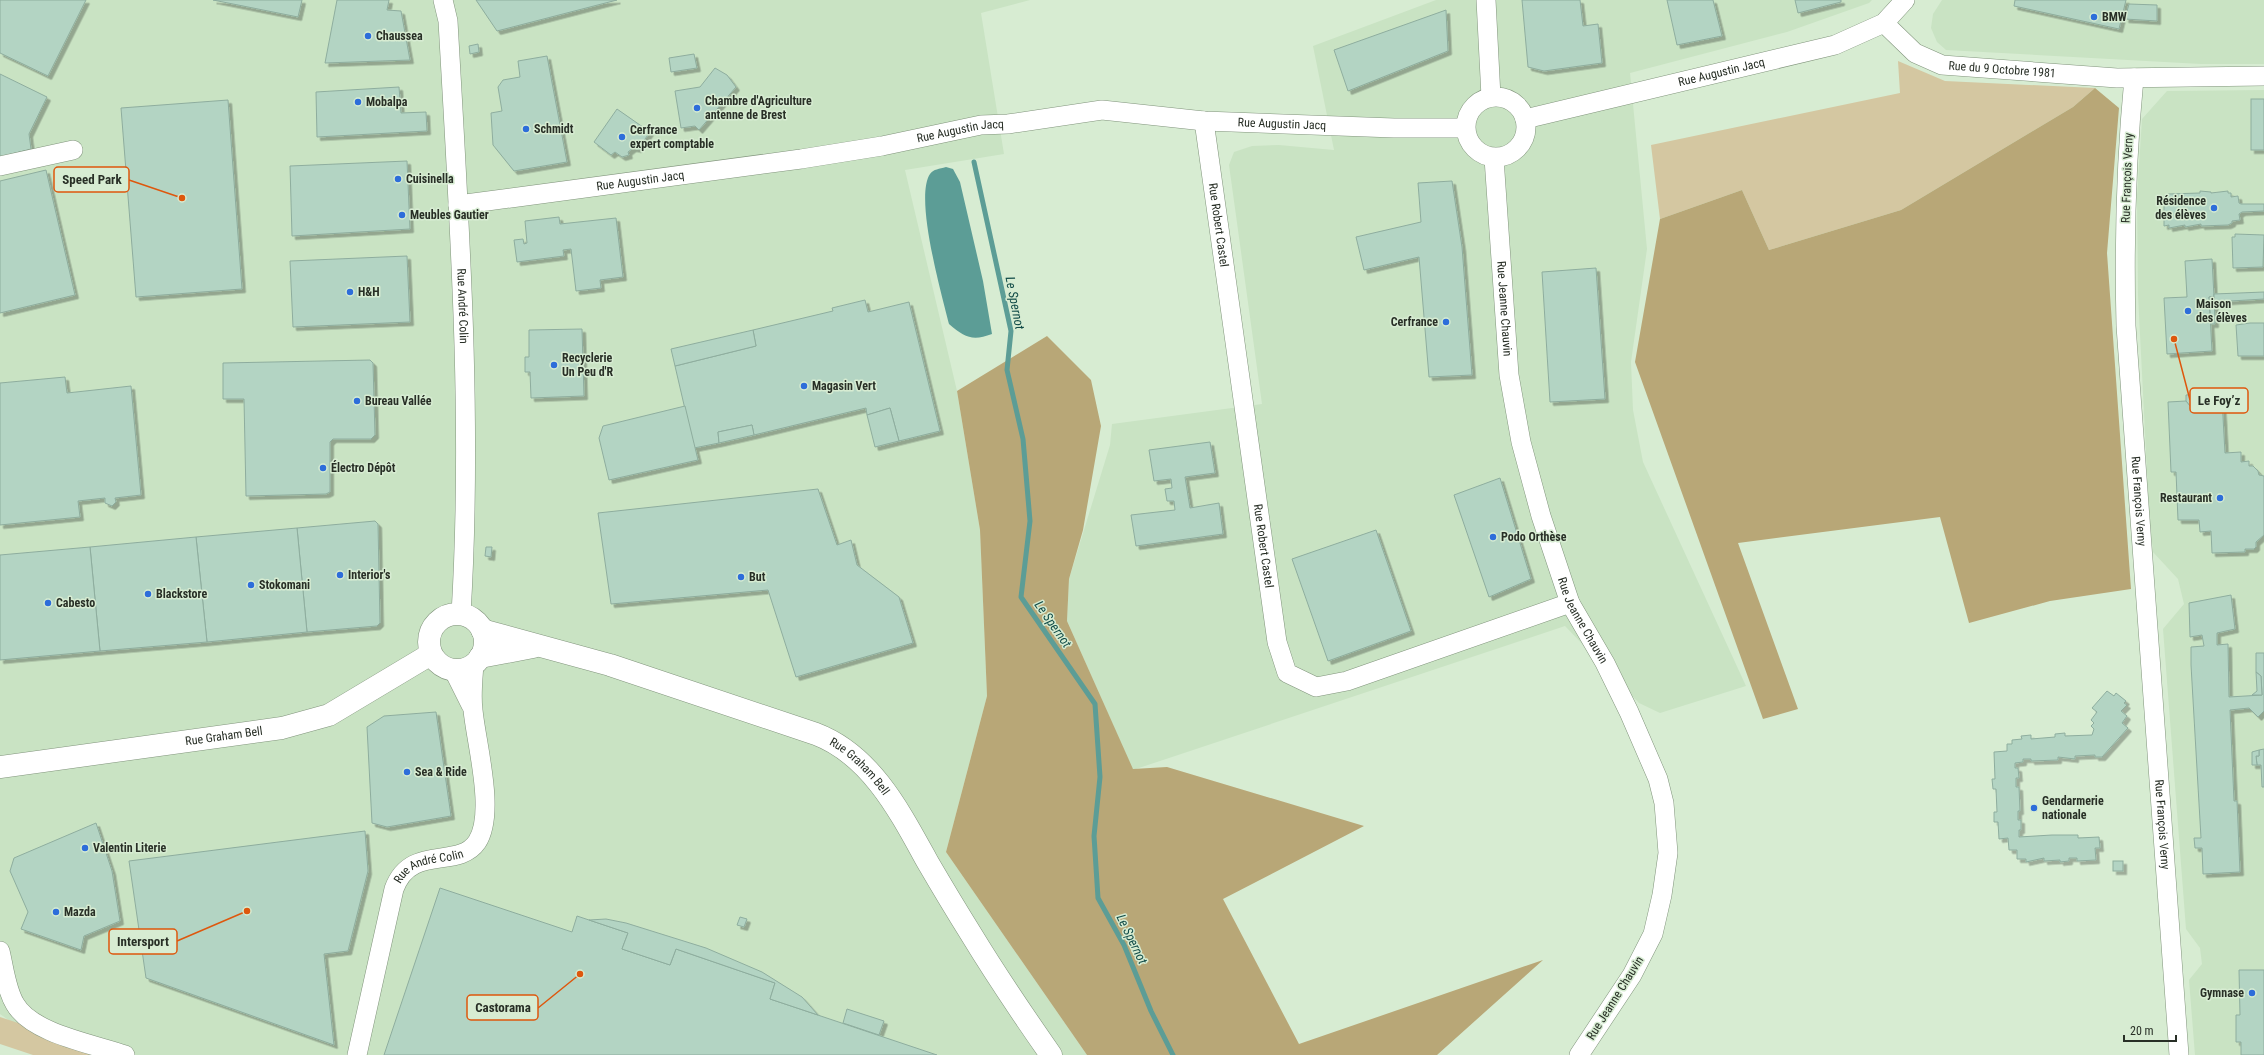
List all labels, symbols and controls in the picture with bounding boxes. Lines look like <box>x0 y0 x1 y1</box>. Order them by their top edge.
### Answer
place label: BMW <box>2102 10 2127 24</box>
marker: BMW <box>2089 12 2099 22</box>
place label: Chaussea <box>376 29 423 43</box>
marker: Chaussea <box>363 31 373 41</box>
street label: Rue Augustin Jacq <box>1677 55 1766 89</box>
street label: Rue du 9 Octobre 1981 <box>1948 58 2056 80</box>
place label: Chambre d'Agriculture antenne de Brest <box>705 94 812 122</box>
place label: Mobalpa <box>366 95 408 109</box>
marker: Mobalpa <box>353 97 363 107</box>
marker: Chambre d'Agriculture antenne de Brest <box>692 103 702 113</box>
street label: Rue Augustin Jacq <box>1238 115 1326 132</box>
street label: Rue Augustin Jacq <box>915 117 1004 145</box>
place label: Schmidt <box>534 122 574 136</box>
place label: Cerfrance expert comptable <box>630 123 714 151</box>
marker: Schmidt <box>521 124 531 134</box>
marker: Cerfrance expert comptable <box>617 132 627 142</box>
street label: Rue François Verny <box>2118 133 2136 223</box>
callout: Speed Park <box>54 167 129 192</box>
street label: Rue Augustin Jacq <box>596 168 685 193</box>
text: Speed Park <box>62 172 122 187</box>
place label: Cuisinella <box>406 172 454 186</box>
marker: Cuisinella <box>393 174 403 184</box>
street label: Rue Robert Castel <box>1206 182 1231 268</box>
place label: Résidence des élèves <box>2155 194 2207 222</box>
marker: Résidence des élèves <box>2209 203 2219 213</box>
place label: Meubles Gautier <box>410 208 489 222</box>
marker: Meubles Gautier <box>397 210 407 220</box>
street label: Rue Jeanne Chauvin <box>1494 260 1515 357</box>
street label: Rue André Colin <box>454 268 471 344</box>
water label: Le Spernot <box>1003 275 1028 331</box>
place label: H&H <box>358 285 380 299</box>
marker: H&H <box>345 287 355 297</box>
place label: Maison des élèves <box>2196 297 2247 325</box>
marker: Maison des élèves <box>2183 306 2193 316</box>
place label: Cerfrance <box>1391 315 1438 329</box>
marker: Cerfrance <box>1441 317 1451 327</box>
place label: Recyclerie Un Peu d'R <box>562 351 614 379</box>
marker: Recyclerie Un Peu d'R <box>549 360 559 370</box>
place label: Magasin Vert <box>812 379 876 393</box>
marker: Magasin Vert <box>799 381 809 391</box>
callout: Le Foy’z <box>2190 388 2248 413</box>
text: Le Foy’z <box>2198 393 2240 408</box>
place label: Bureau Vallée <box>365 394 432 408</box>
marker: Bureau Vallée <box>352 396 362 406</box>
street label: Rue François Verny <box>2128 456 2149 547</box>
place label: Électro Dépôt <box>331 460 396 475</box>
marker: Électro Dépôt <box>318 463 328 473</box>
place label: Restaurant <box>2160 491 2212 505</box>
marker: Restaurant <box>2215 493 2225 503</box>
street label: Rue Robert Castel <box>1251 503 1276 589</box>
place label: Podo Orthèse <box>1501 530 1567 544</box>
marker: Podo Orthèse <box>1488 532 1498 542</box>
place label: Interior's <box>348 568 391 582</box>
marker: Interior's <box>335 570 345 580</box>
place label: But <box>749 570 766 584</box>
marker: But <box>736 572 746 582</box>
street label: Rue Jeanne Chauvin <box>1555 575 1611 666</box>
place label: Stokomani <box>259 578 310 592</box>
marker: Stokomani <box>246 580 256 590</box>
place label: Blackstore <box>156 587 207 601</box>
marker: Blackstore <box>143 589 153 599</box>
place label: Cabesto <box>56 596 95 610</box>
marker: Cabesto <box>43 598 53 608</box>
water label: Le Spernot <box>1031 598 1075 650</box>
street label: Rue Graham Bell <box>184 724 263 748</box>
street label: Rue Graham Bell <box>827 735 893 798</box>
place label: Sea & Ride <box>415 765 467 779</box>
marker: Sea & Ride <box>402 767 412 777</box>
street label: Rue François Verny <box>2152 779 2172 870</box>
place label: Gendarmerie nationale <box>2042 794 2104 822</box>
marker: Gendarmerie nationale <box>2029 803 2039 813</box>
place label: Valentin Literie <box>93 841 167 855</box>
marker: Valentin Literie <box>80 843 90 853</box>
street label: Rue André Colin <box>391 847 465 886</box>
place label: Mazda <box>64 905 96 919</box>
marker: Mazda <box>51 907 61 917</box>
water label: Le Spernot <box>1114 912 1151 967</box>
callout: Intersport <box>109 929 177 954</box>
text: Intersport <box>117 934 169 949</box>
street label: Rue Jeanne Chauvin <box>1584 954 1646 1042</box>
place label: Gymnase <box>2200 986 2244 1000</box>
marker: Gymnase <box>2247 988 2257 998</box>
callout: Castorama <box>467 995 538 1020</box>
text: Castorama <box>475 1000 531 1015</box>
scale bar <box>2124 1017 2176 1043</box>
text: 20 m <box>2130 1024 2154 1038</box>

